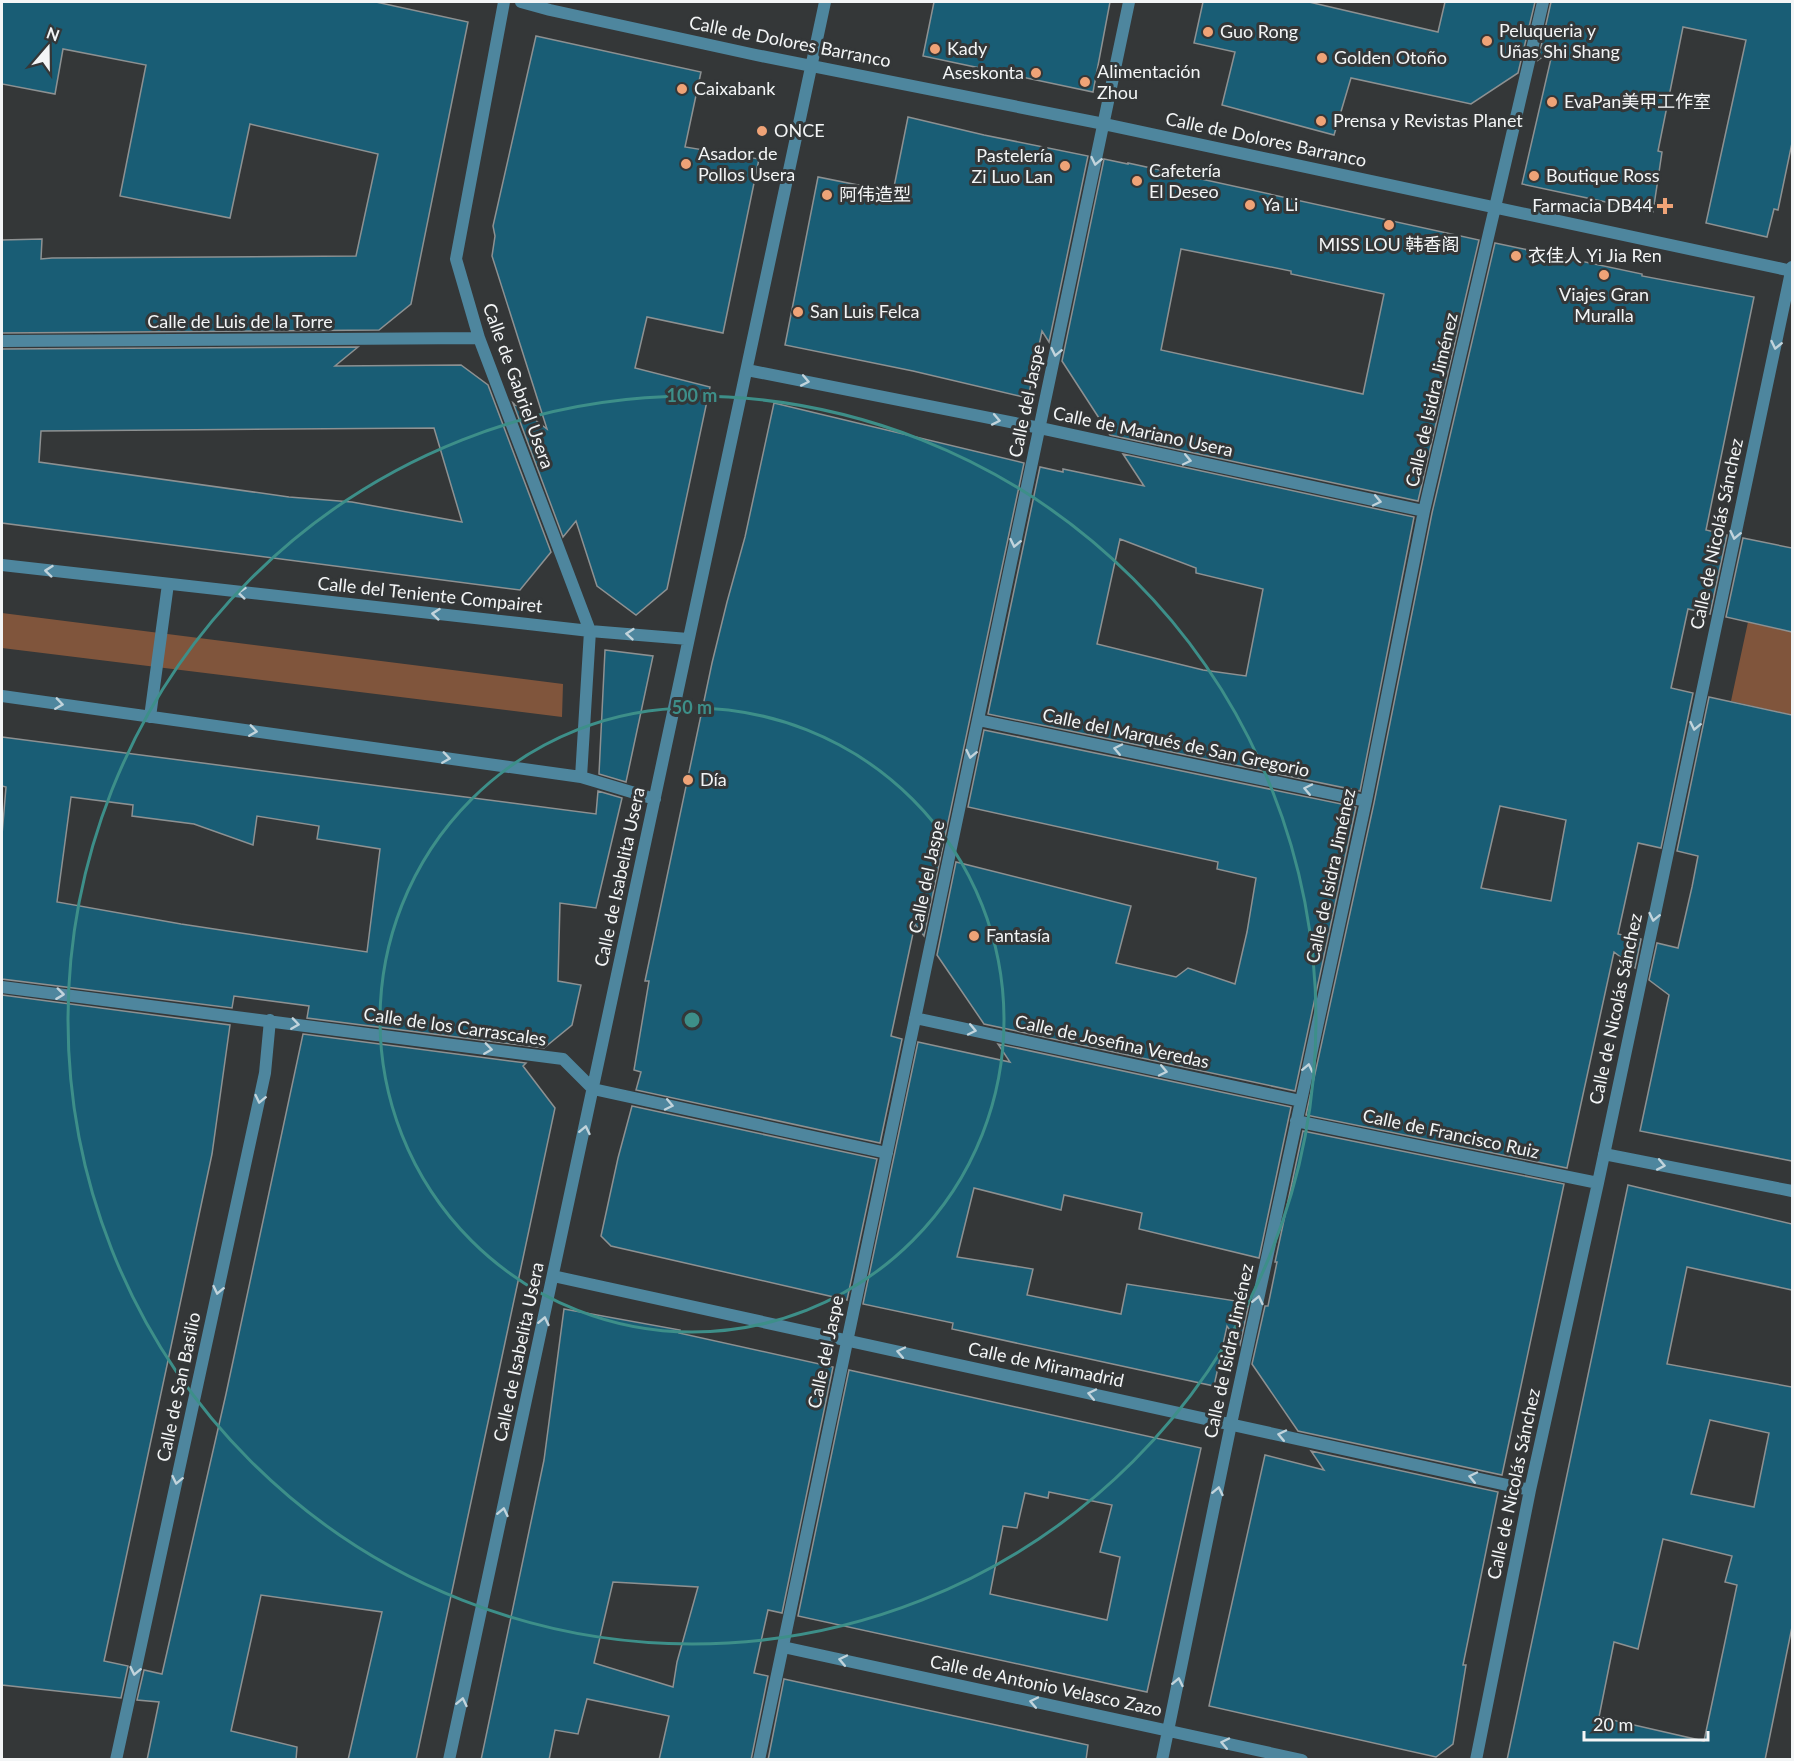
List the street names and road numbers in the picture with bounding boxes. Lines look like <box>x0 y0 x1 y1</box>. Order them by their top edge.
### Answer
street label: Calle de Dolores Barranco <box>687 11 893 71</box>
street label: Calle de Dolores Barranco <box>1164 107 1369 171</box>
street label: Calle de Gabriel Usera <box>479 300 559 471</box>
street label: Calle de Luis de la Torre <box>147 310 333 332</box>
street label: Calle de Isidra Jiménez <box>1400 311 1462 489</box>
street label: Calle del Jaspe <box>1003 342 1049 459</box>
street label: Calle de Mariano Usera <box>1051 401 1235 461</box>
street label: Calle de Nicolás Sánchez <box>1685 436 1747 631</box>
street label: Calle del Teniente Compairet <box>317 571 544 617</box>
street label: Calle del Marqués de San Gregorio <box>1041 703 1312 781</box>
street label: Calle de Isabelita Usera <box>589 785 649 969</box>
street label: Calle de Isidra Jiménez <box>1301 786 1359 965</box>
street label: Calle del Jaspe <box>903 818 949 935</box>
street label: Calle de Nicolás Sánchez <box>1584 911 1646 1106</box>
street label: Calle de los Carrascales <box>362 1002 548 1050</box>
street label: Calle de Josefina Veredas <box>1013 1010 1212 1072</box>
street label: Calle de Francisco Ruiz <box>1361 1104 1541 1162</box>
street label: Calle de Isabelita Usera <box>488 1260 548 1444</box>
street label: Calle de Isidra Jiménez <box>1199 1261 1257 1440</box>
street label: Calle del Jaspe <box>802 1293 848 1410</box>
street label: Calle de San Basilio <box>151 1310 205 1464</box>
street label: Calle de Miramadrid <box>966 1337 1126 1391</box>
street label: Calle de Nicolás Sánchez <box>1482 1386 1544 1581</box>
street label: Calle de Antonio Velasco Zazo <box>928 1650 1164 1720</box>

